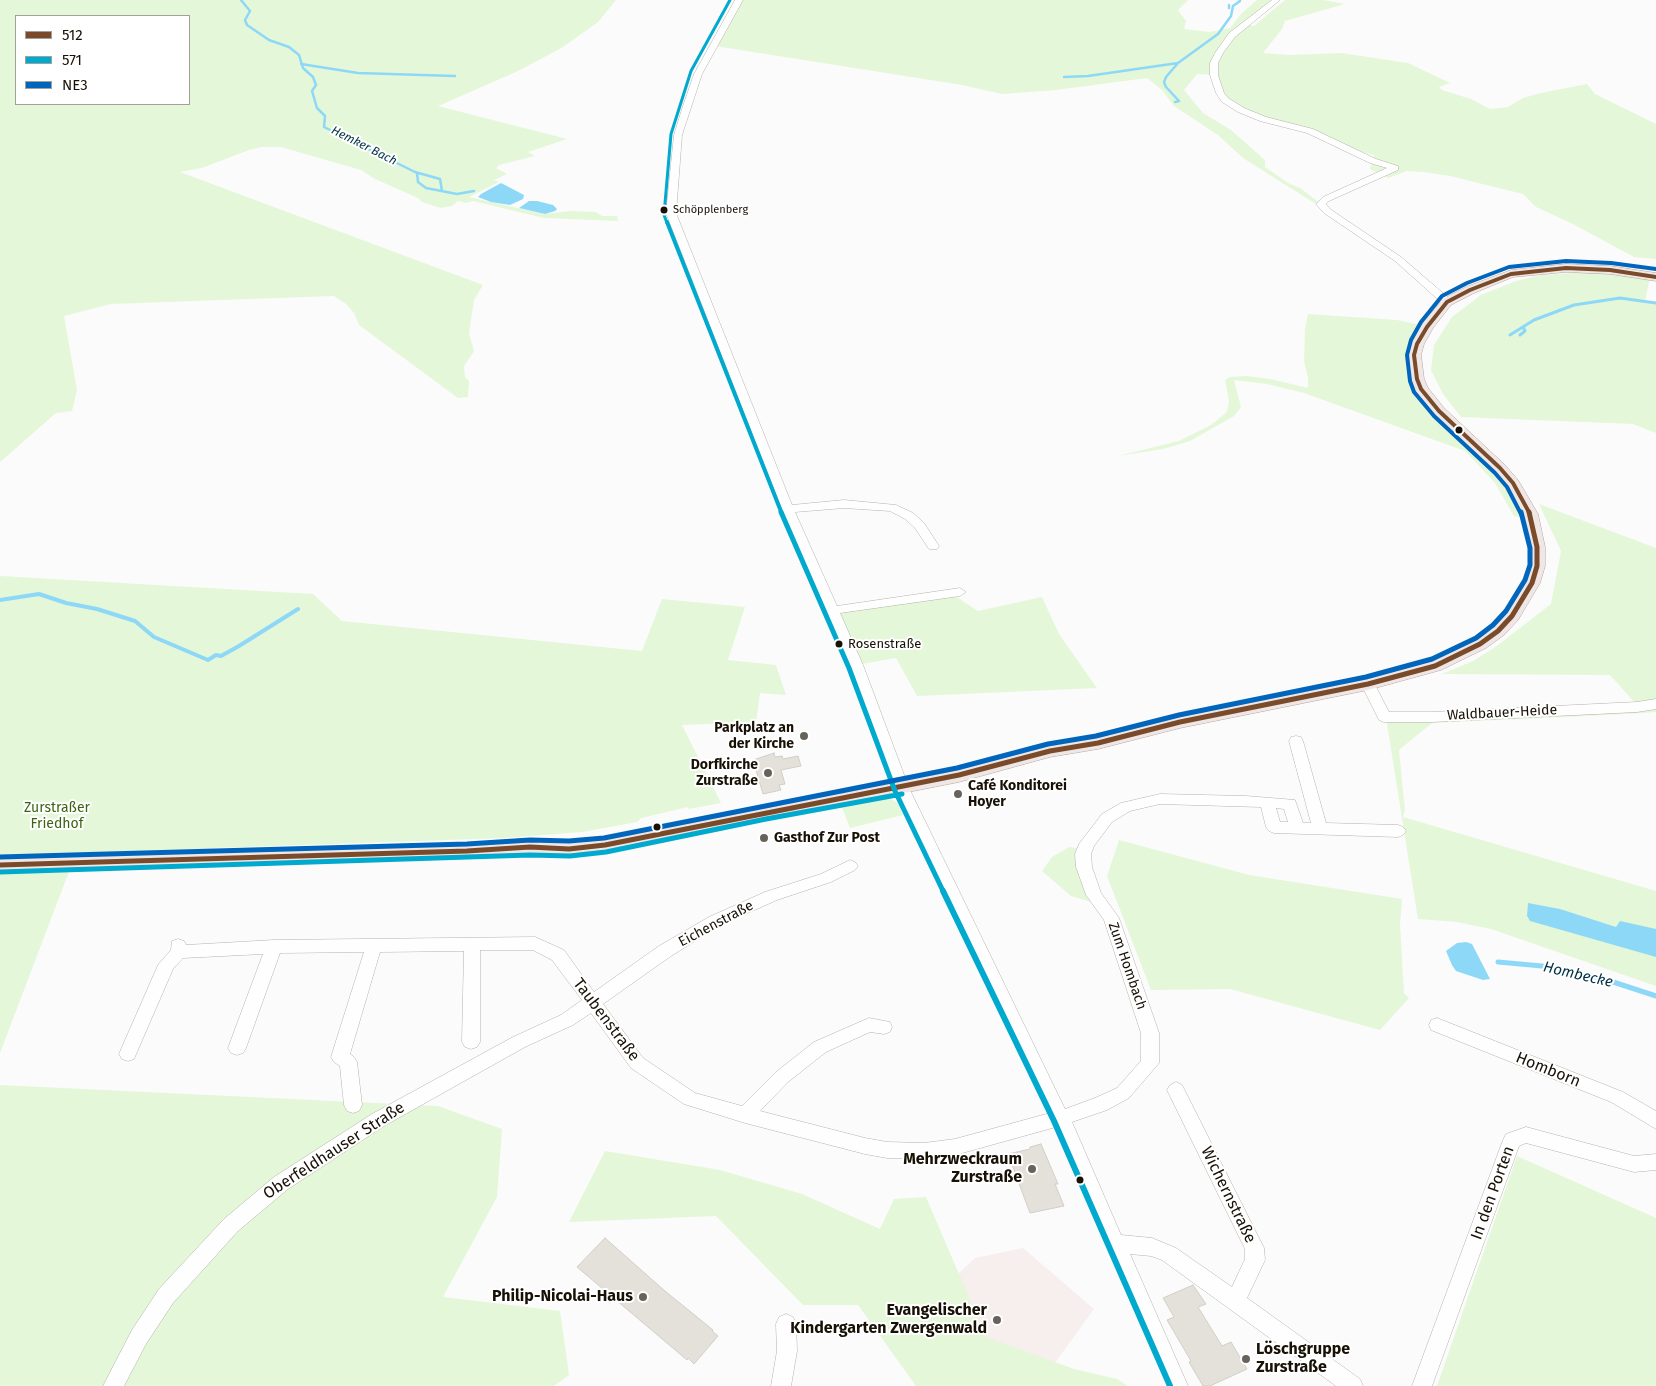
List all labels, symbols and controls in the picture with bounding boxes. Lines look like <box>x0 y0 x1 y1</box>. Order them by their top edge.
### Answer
legend <box>15 15 190 105</box>
text: 512 <box>62 26 83 44</box>
text: 571 <box>62 51 82 69</box>
text: NE3 <box>62 76 88 94</box>
water label: Hemker Bach <box>329 123 399 169</box>
place label: Schöpplenberg <box>673 203 748 217</box>
marker: Schöpplenberg <box>659 205 669 215</box>
unlabelled marker <box>1454 425 1464 435</box>
place label: Rosenstraße <box>848 636 921 652</box>
marker: Rosenstraße <box>834 639 844 649</box>
street label: Waldbauer-Heide <box>1446 702 1558 724</box>
place label: Parkplatz an der Kirche <box>714 720 794 752</box>
marker: Parkplatz an der Kirche <box>798 730 810 742</box>
place label: Dorfkirche Zurstraße <box>691 757 758 790</box>
marker: Dorfkirche Zurstraße <box>762 767 774 779</box>
place label: Café Konditorei Hoyer <box>968 778 1067 810</box>
marker: Café Konditorei Hoyer <box>952 788 964 800</box>
park label: Zurstraßer Friedhof <box>24 800 90 832</box>
unlabelled marker <box>652 822 662 832</box>
place label: Gasthof Zur Post <box>774 830 880 846</box>
marker: Gasthof Zur Post <box>758 832 770 844</box>
street label: Eichenstraße <box>676 897 756 951</box>
street label: Zum Hombach <box>1104 920 1150 1012</box>
water label: Hombecke <box>1541 958 1615 992</box>
street label: Taubenstraße <box>569 975 643 1065</box>
street label: Homborn <box>1513 1048 1583 1092</box>
street label: Oberfeldhauser Straße <box>260 1098 408 1204</box>
street label: Wichernstraße <box>1196 1144 1260 1246</box>
street label: In den Porten <box>1467 1144 1519 1242</box>
place label: Mehrzweckraum Zurstraße <box>903 1150 1022 1188</box>
marker: Mehrzweckraum Zurstraße <box>1026 1163 1038 1175</box>
unlabelled marker <box>1075 1175 1085 1185</box>
place label: Philip-Nicolai-Haus <box>492 1287 633 1307</box>
marker: Philip-Nicolai-Haus <box>637 1291 649 1303</box>
place label: Evangelischer Kindergarten Zwergenwald <box>790 1301 987 1339</box>
marker: Evangelischer Kindergarten Zwergenwald <box>991 1314 1003 1326</box>
place label: Löschgruppe Zurstraße <box>1256 1340 1350 1378</box>
marker: Löschgruppe Zurstraße <box>1240 1353 1252 1365</box>

